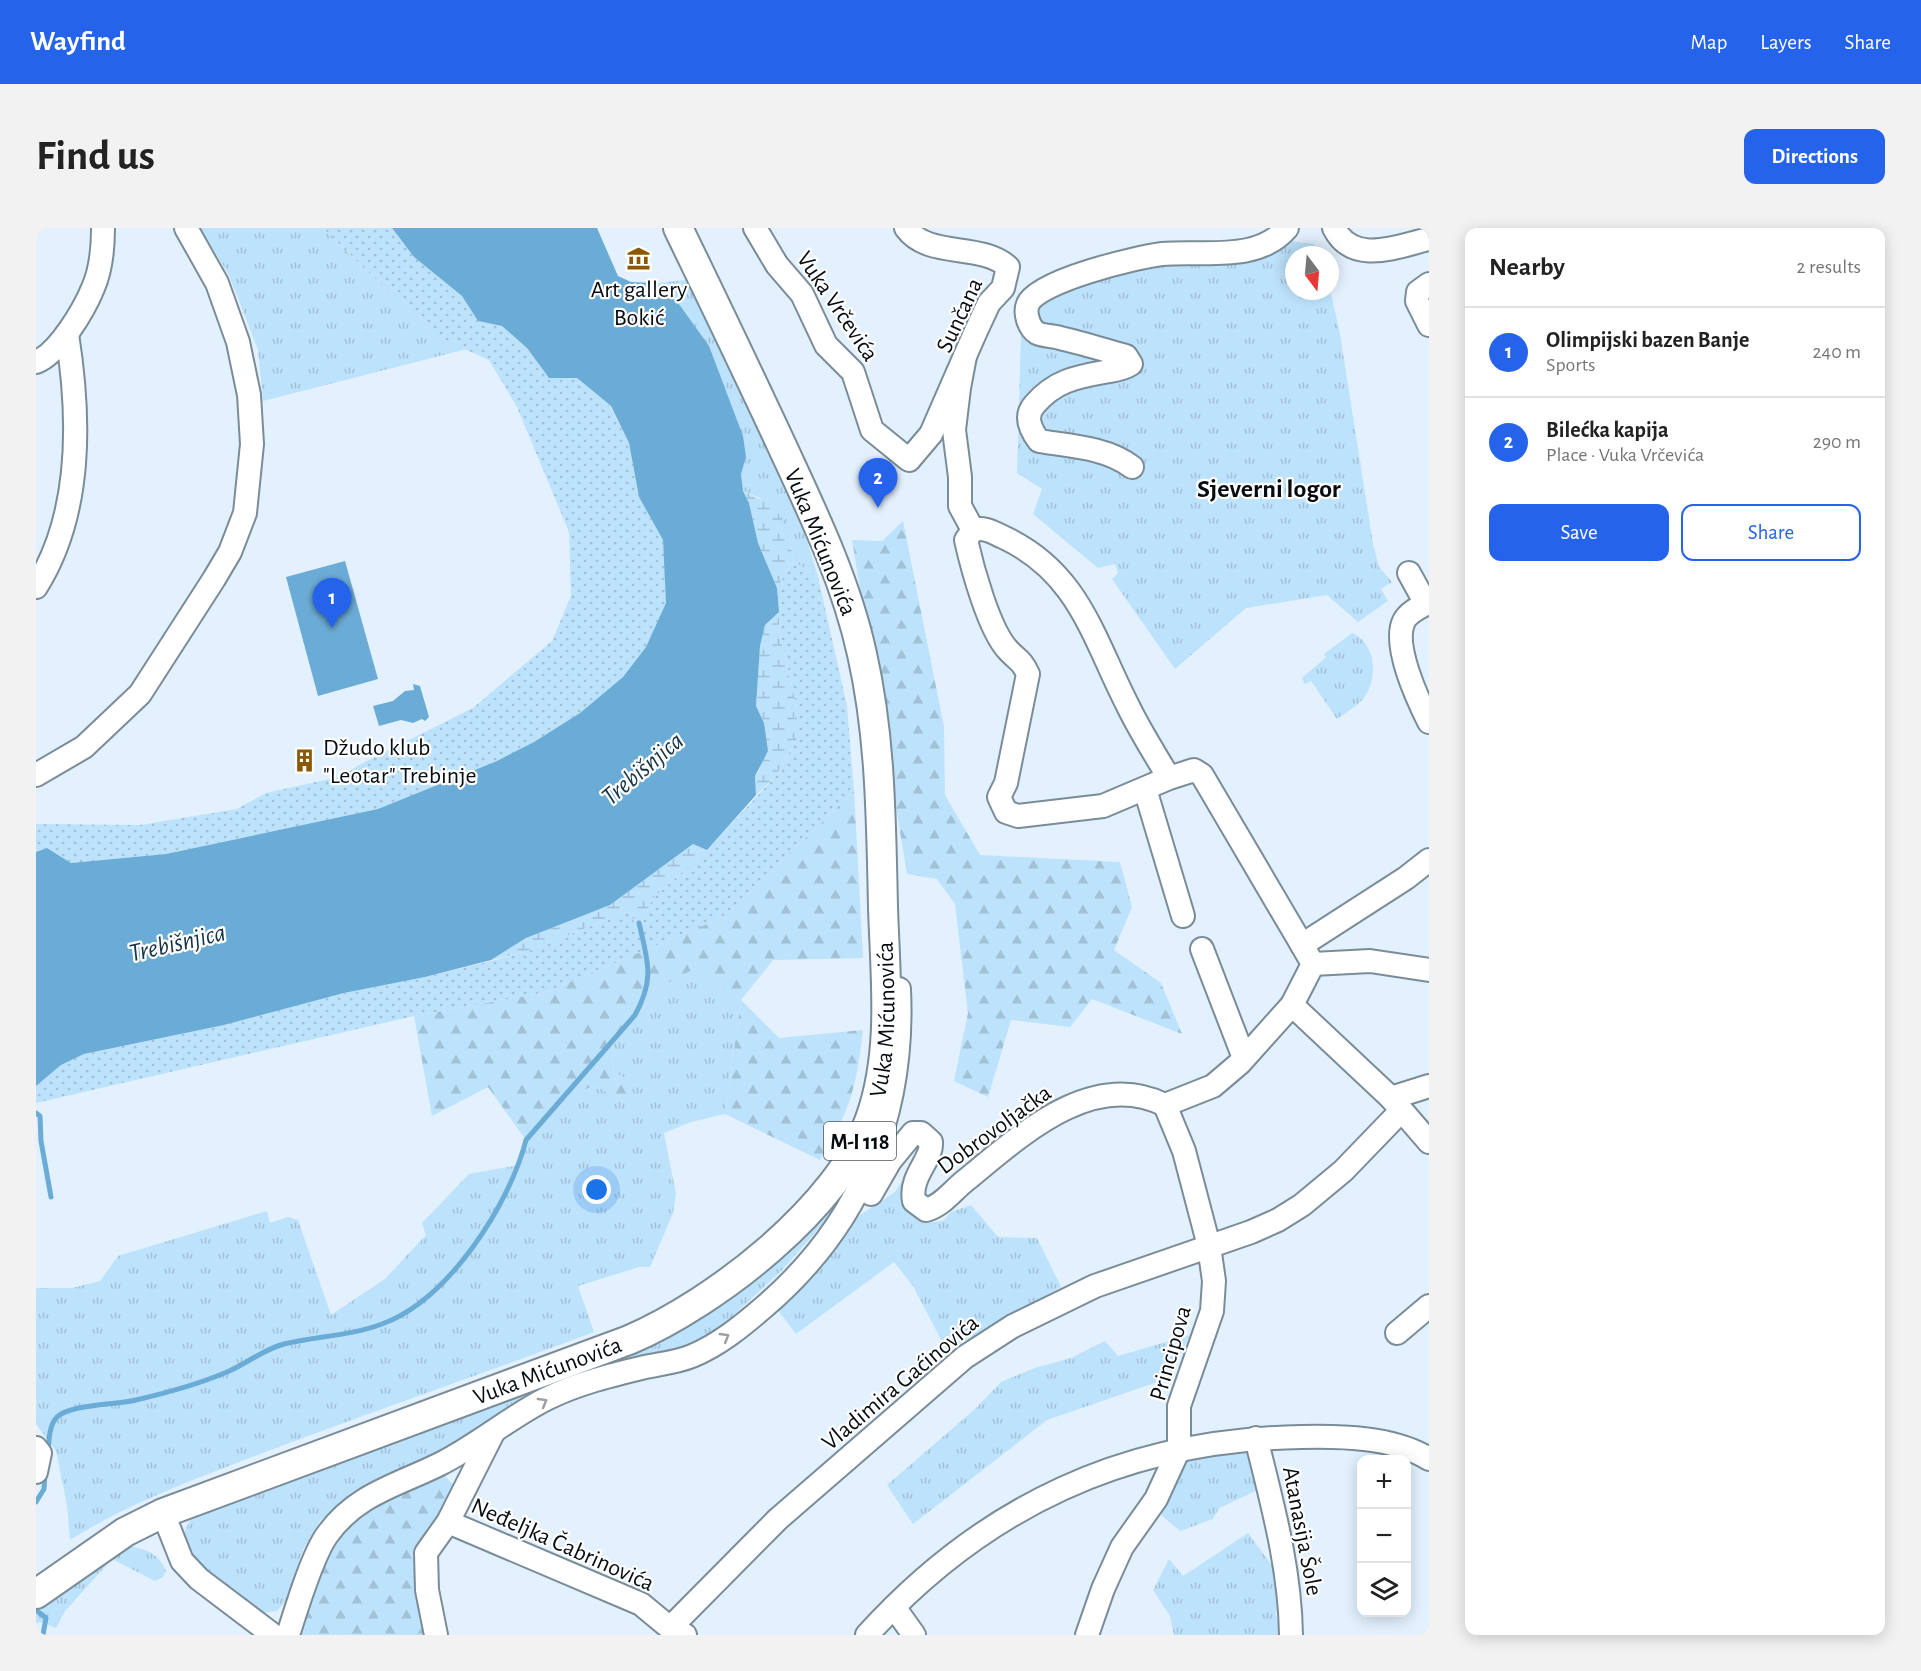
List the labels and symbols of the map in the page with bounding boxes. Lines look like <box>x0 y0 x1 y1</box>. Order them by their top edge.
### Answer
museum icon: Art gallery Bokić <box>626 246 652 272</box>
north arrow <box>1285 246 1339 300</box>
street label: Vuka Vrčevića <box>792 247 883 366</box>
street label: Sunčana <box>932 275 987 356</box>
place label: Art gallery Bokić <box>591 278 687 330</box>
pin: 2 <box>858 458 898 508</box>
street label: Vuka Mićunovića <box>780 466 860 619</box>
district label: Sjeverni logor <box>1197 476 1341 502</box>
pin: 1 <box>312 578 352 628</box>
water label: Trebišnjica <box>597 727 689 810</box>
place label: Džudo klub "Leotar" Trebinje <box>323 736 477 788</box>
building icon: Džudo klub "Leotar" Trebinje <box>292 748 318 774</box>
water label: Trebišnjica <box>127 919 228 967</box>
street label: Vuka Mićunovića <box>866 941 899 1100</box>
street label: Dobrovoljačka <box>933 1081 1056 1179</box>
road number: M-I 118 <box>824 1122 896 1160</box>
your location <box>582 1175 611 1204</box>
street label: Principova <box>1146 1303 1196 1404</box>
street label: Vladimira Gaćinovića <box>818 1310 984 1455</box>
street label: Vuka Mićunovića <box>470 1333 625 1410</box>
one-way arrow <box>719 1333 729 1344</box>
one-way arrow <box>537 1398 547 1409</box>
street label: Atanasija Šole <box>1278 1464 1327 1598</box>
street label: Neđeljka Čabrinovića <box>468 1493 658 1596</box>

